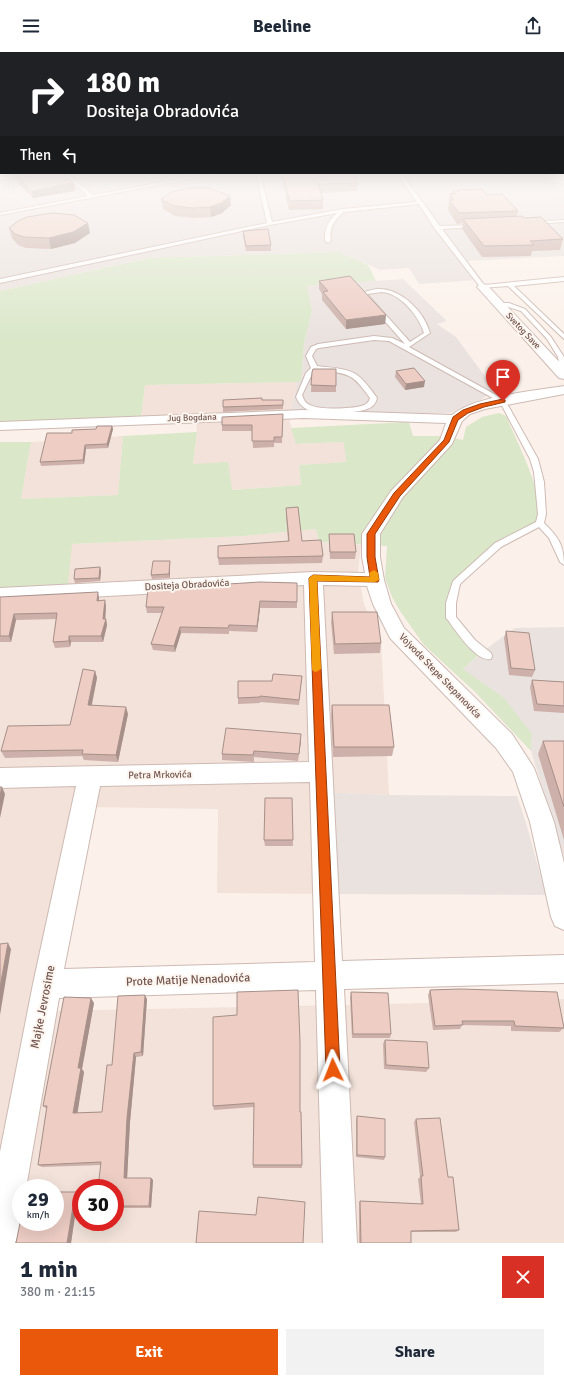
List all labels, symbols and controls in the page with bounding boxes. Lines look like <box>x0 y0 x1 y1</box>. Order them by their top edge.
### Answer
icon: menu <box>20 15 42 37</box>
text: Beeline <box>253 15 311 37</box>
icon: share <box>522 15 544 37</box>
text: 180 m <box>86 66 160 100</box>
icon: right <box>20 68 72 120</box>
text: Dositeja Obradovića <box>86 100 239 122</box>
icon: left <box>59 144 81 166</box>
text: Then <box>20 146 51 164</box>
street label: Svetog Save <box>503 311 543 352</box>
pin <box>486 360 520 401</box>
icon: arrive <box>492 366 514 388</box>
street label: Jug Bogdana <box>167 412 217 424</box>
street label: Dositeja Obradovića <box>144 577 230 593</box>
street label: Vojvode Stepe Stepanovića <box>396 631 484 721</box>
street label: Petra Mrkovića <box>128 768 192 782</box>
street label: Majke Jevrosime <box>28 964 58 1050</box>
street label: Prote Matije Nenadovića <box>126 970 250 990</box>
position arrow <box>312 1049 354 1091</box>
speed limit sign: 30 <box>72 1179 124 1231</box>
text: 29 <box>27 1187 49 1212</box>
text: km/h <box>27 1209 49 1221</box>
text: 1 min <box>20 1254 78 1284</box>
button: close <box>502 1256 544 1298</box>
text: 380 m · 21:15 <box>20 1284 96 1300</box>
button: Exit <box>20 1329 278 1375</box>
button: Share <box>286 1329 544 1375</box>

